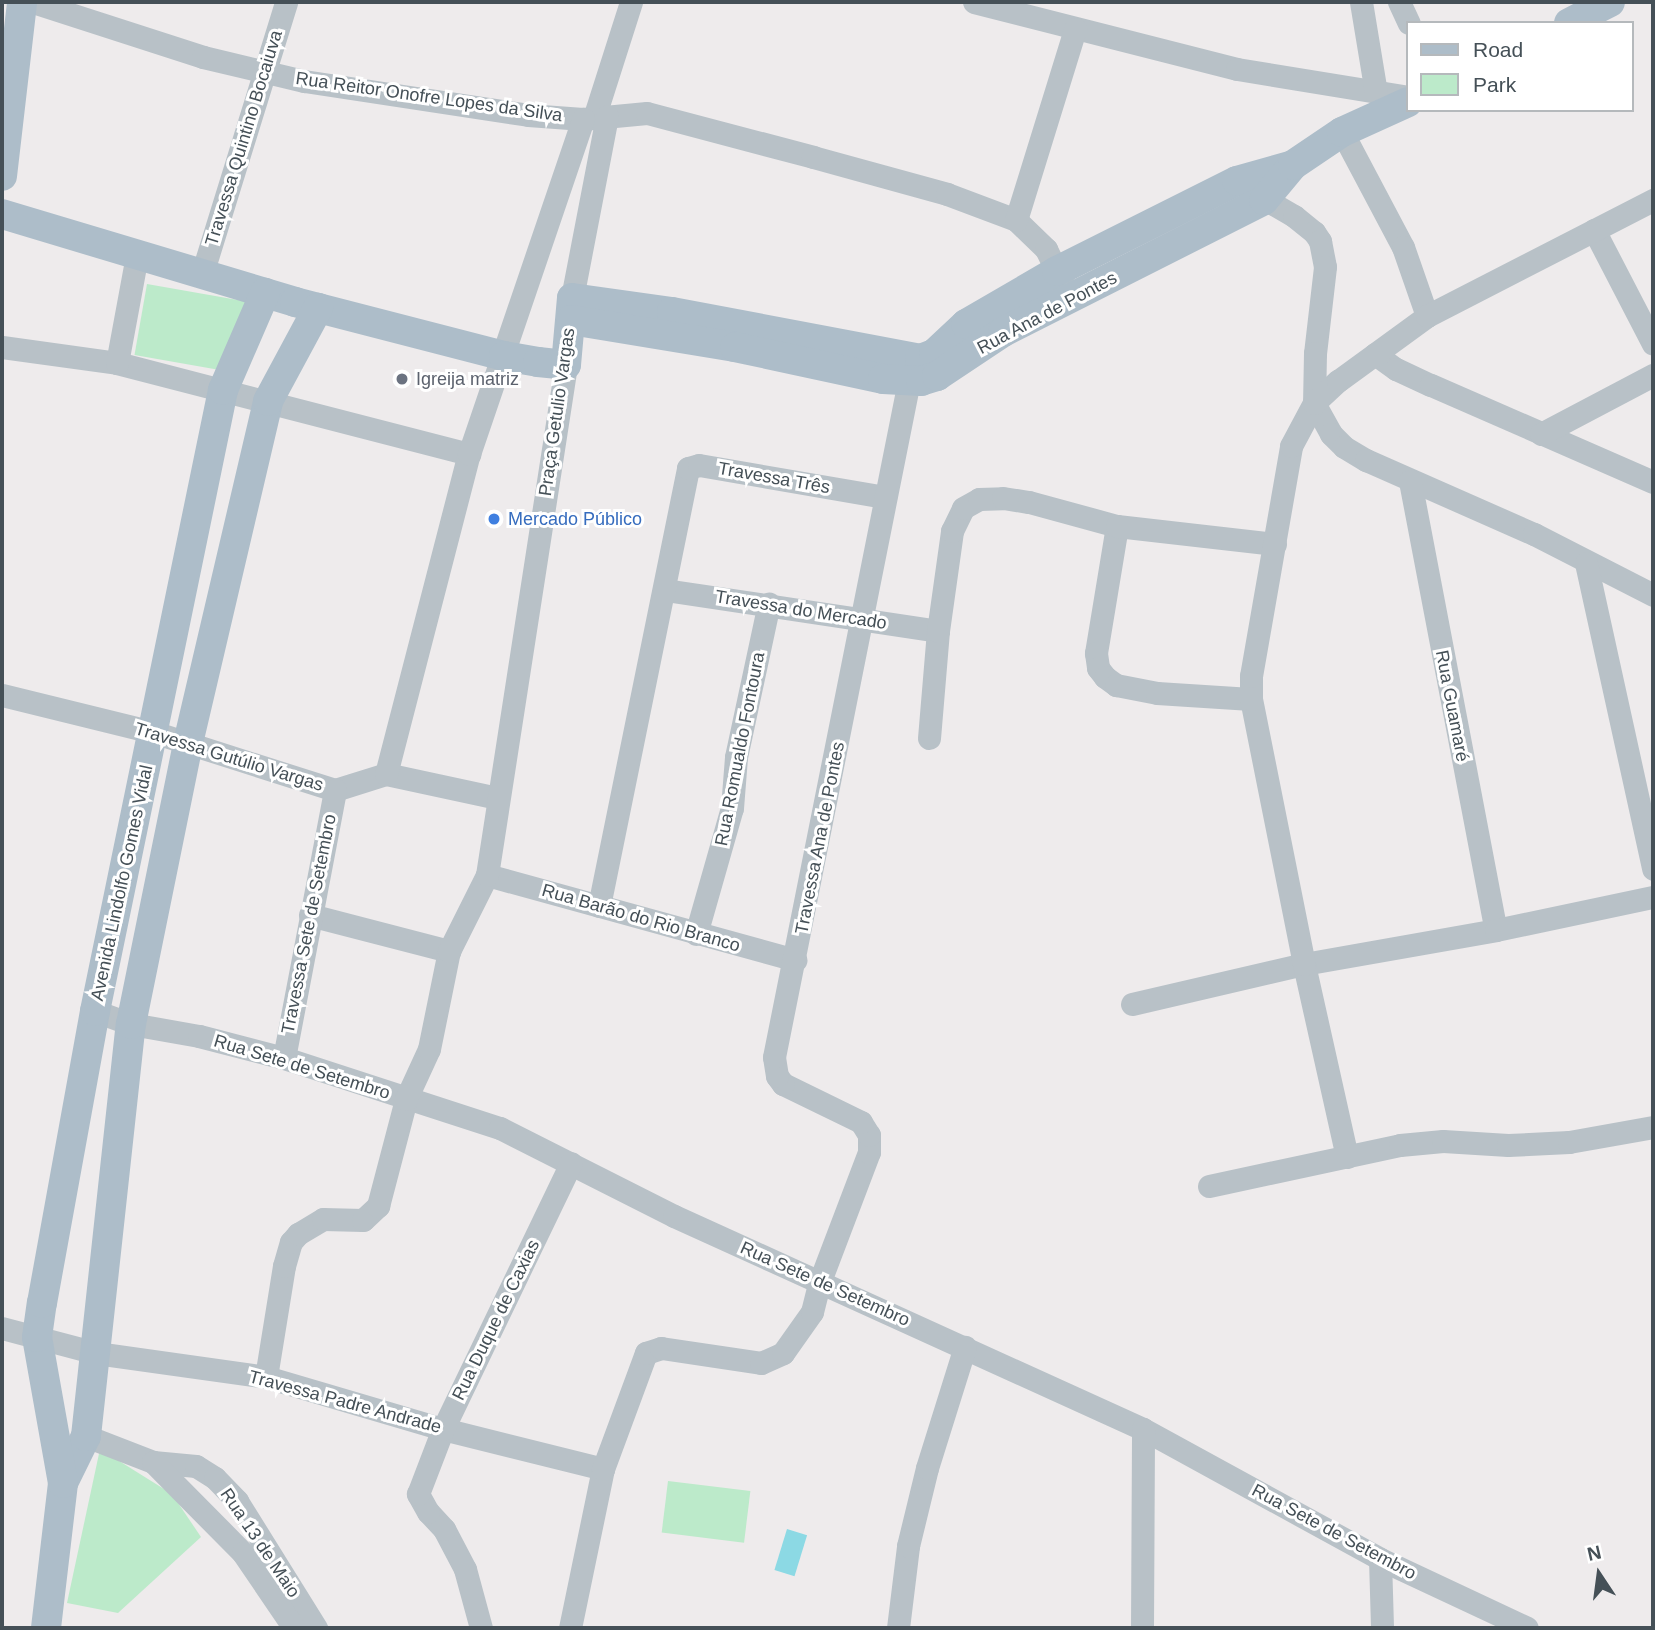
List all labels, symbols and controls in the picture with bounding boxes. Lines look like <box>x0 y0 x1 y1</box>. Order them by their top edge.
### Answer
legend <box>1406 21 1634 112</box>
street label: Travessa Quintino Bocaiuva <box>201 28 287 248</box>
text: Road <box>1473 38 1523 61</box>
street label: Rua Reitor Onofre Lopes da Silva <box>294 68 564 126</box>
text: Park <box>1473 73 1516 96</box>
street label: Rua Ana de Pontes <box>973 267 1121 359</box>
street label: Praça Getulio Vargas <box>534 326 580 498</box>
place label: Igreija matriz <box>416 368 519 390</box>
marker: Igreija matriz <box>394 371 410 387</box>
street label: Travessa Três <box>716 457 832 499</box>
place label: Mercado Público <box>508 508 642 530</box>
marker: Mercado Público <box>486 511 502 527</box>
street label: Travessa do Mercado <box>714 586 888 634</box>
street label: Rua Guamaré <box>1431 648 1473 764</box>
street label: Rua Romualdo Fontoura <box>711 650 769 848</box>
street label: Travessa Gutúlio Vargas <box>132 718 326 796</box>
street label: Travessa Ana de Pontes <box>791 740 849 936</box>
street label: Avenida Lindolfo Gomes Vidal <box>86 763 158 1003</box>
street label: Travessa Sete de Setembro <box>277 812 341 1036</box>
street label: Rua Barão do Rio Branco <box>539 879 743 957</box>
street label: Rua Sete de Setembro <box>211 1030 393 1104</box>
street label: Rua Duque de Caxias <box>448 1236 544 1404</box>
street label: Rua Sete de Setembro <box>737 1237 913 1331</box>
street label: Travessa Padre Andrade <box>246 1366 444 1438</box>
street label: Rua Sete de Setembro <box>1248 1479 1420 1585</box>
street label: Rua 13 de Maio <box>216 1484 304 1602</box>
north arrow <box>1564 1539 1634 1609</box>
text: N <box>1585 1541 1603 1565</box>

